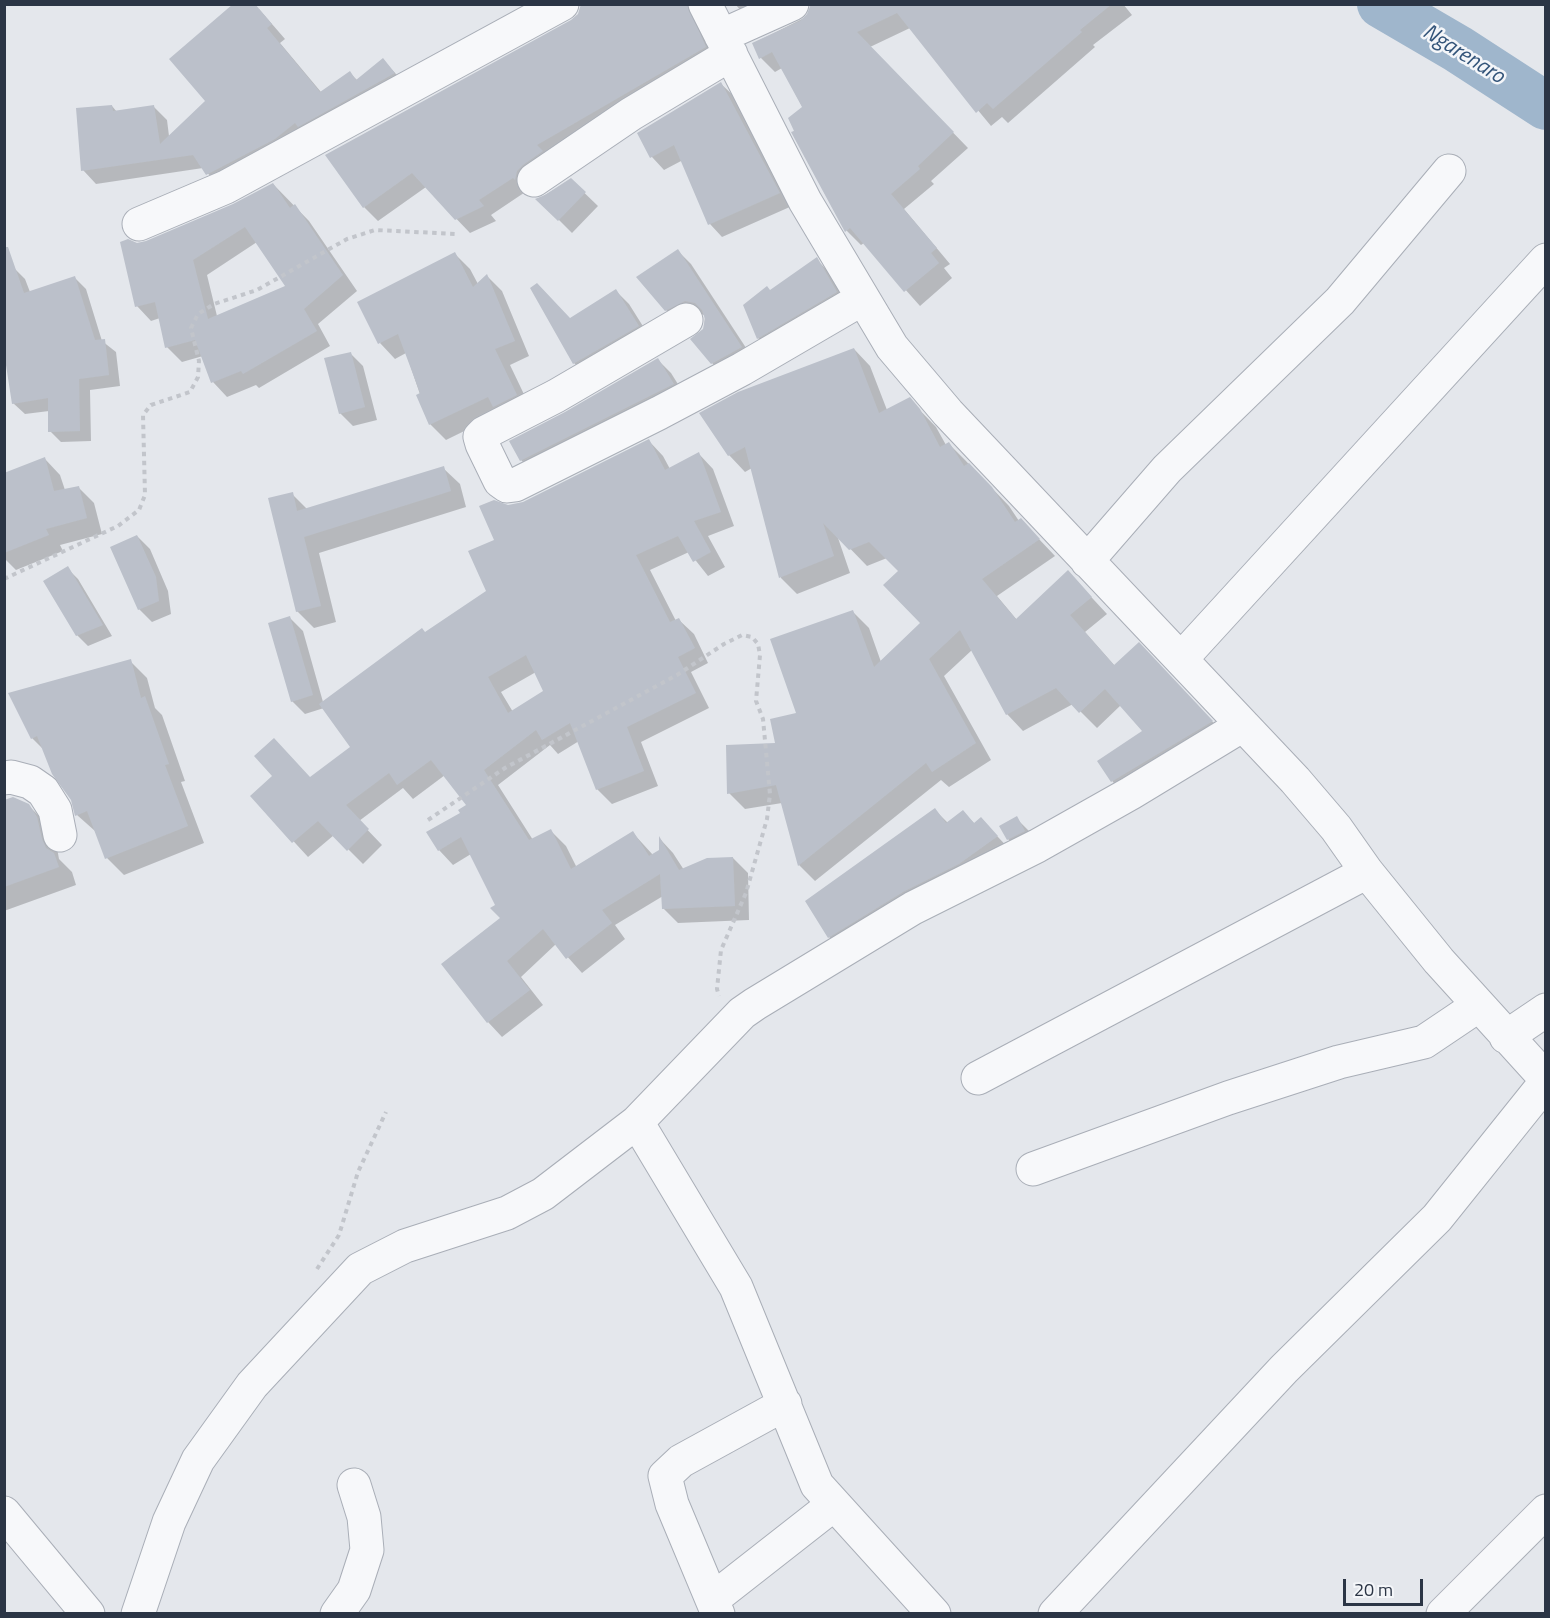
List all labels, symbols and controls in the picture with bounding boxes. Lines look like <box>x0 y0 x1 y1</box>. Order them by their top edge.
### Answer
water label: Ngarenaro <box>1417 20 1509 90</box>
scale bar <box>1346 1567 1426 1605</box>
text: 20 m <box>1354 1576 1393 1603</box>

